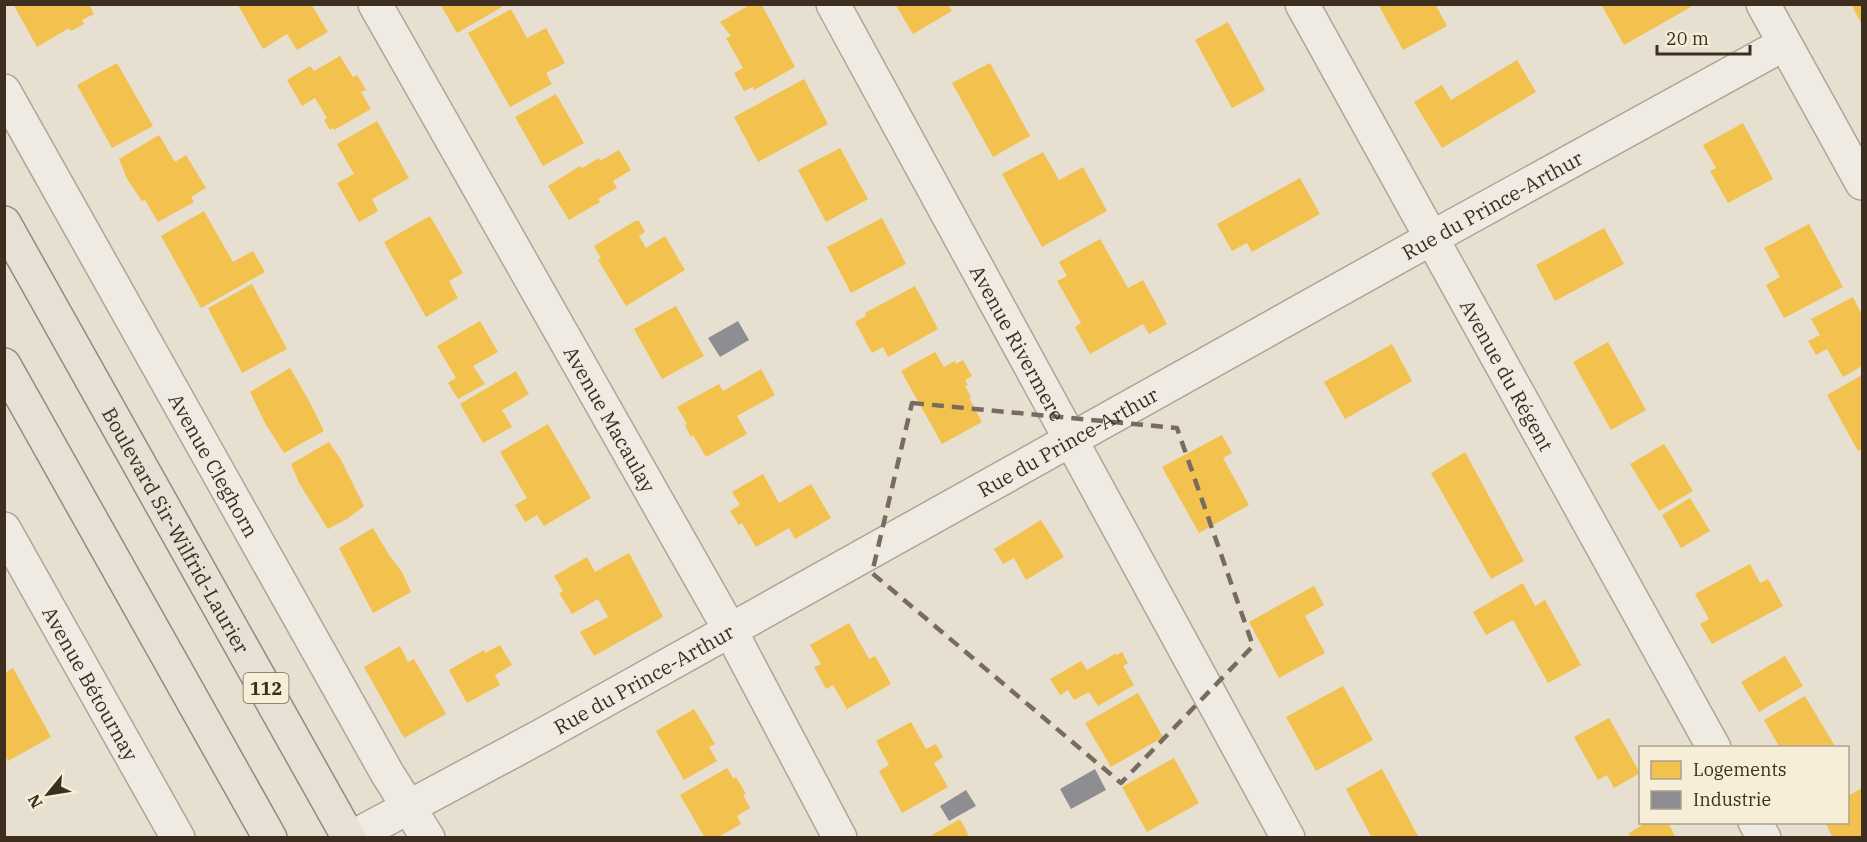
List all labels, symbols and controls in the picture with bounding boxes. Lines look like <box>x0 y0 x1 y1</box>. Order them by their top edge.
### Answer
scale bar <box>1657 18 1750 56</box>
text: 20 m <box>1666 27 1709 50</box>
street label: Rue du Prince-Arthur <box>1397 144 1587 266</box>
street label: Avenue Rivermere <box>964 260 1071 426</box>
street label: Avenue du Régent <box>1455 294 1560 456</box>
street label: Avenue Macaulay <box>558 341 663 497</box>
street label: Rue du Prince-Arthur <box>973 380 1163 503</box>
street label: Avenue Cleghorn <box>163 388 265 542</box>
street label: Boulevard Sir-Wilfrid-Laurier <box>96 402 256 658</box>
street label: Avenue Bétournay <box>37 601 145 765</box>
street label: Rue du Prince-Arthur <box>548 617 739 740</box>
road number: 112 <box>244 673 288 703</box>
legend <box>1639 746 1849 824</box>
text: Logements <box>1693 758 1787 781</box>
north arrow <box>18 764 78 824</box>
text: Industrie <box>1693 788 1771 811</box>
text: N <box>23 791 47 812</box>

